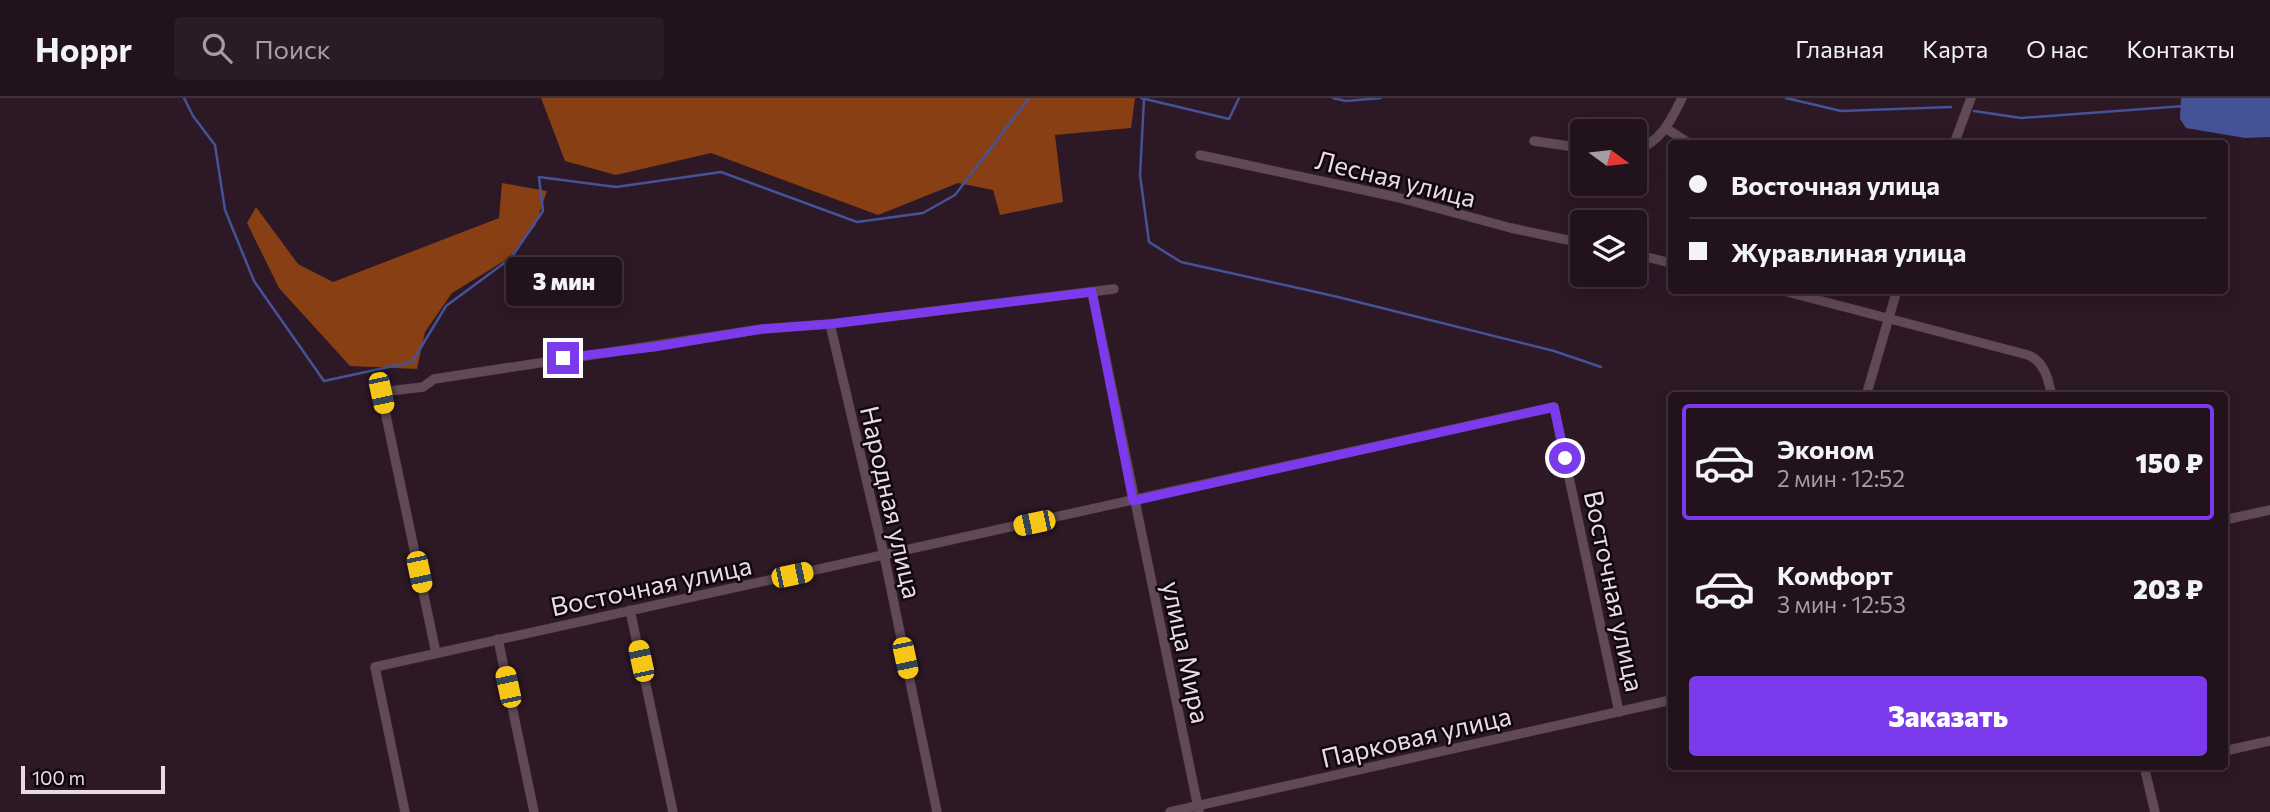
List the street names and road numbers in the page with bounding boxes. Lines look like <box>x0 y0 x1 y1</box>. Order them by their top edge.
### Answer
street label: Лесная улица <box>1313 143 1479 213</box>
street label: Народная улица <box>855 403 929 601</box>
street label: Восточная улица <box>1579 488 1651 694</box>
street label: Восточная улица <box>548 549 754 621</box>
street label: улица Мира <box>1157 578 1217 726</box>
street label: Парковая улица <box>1318 699 1514 773</box>

